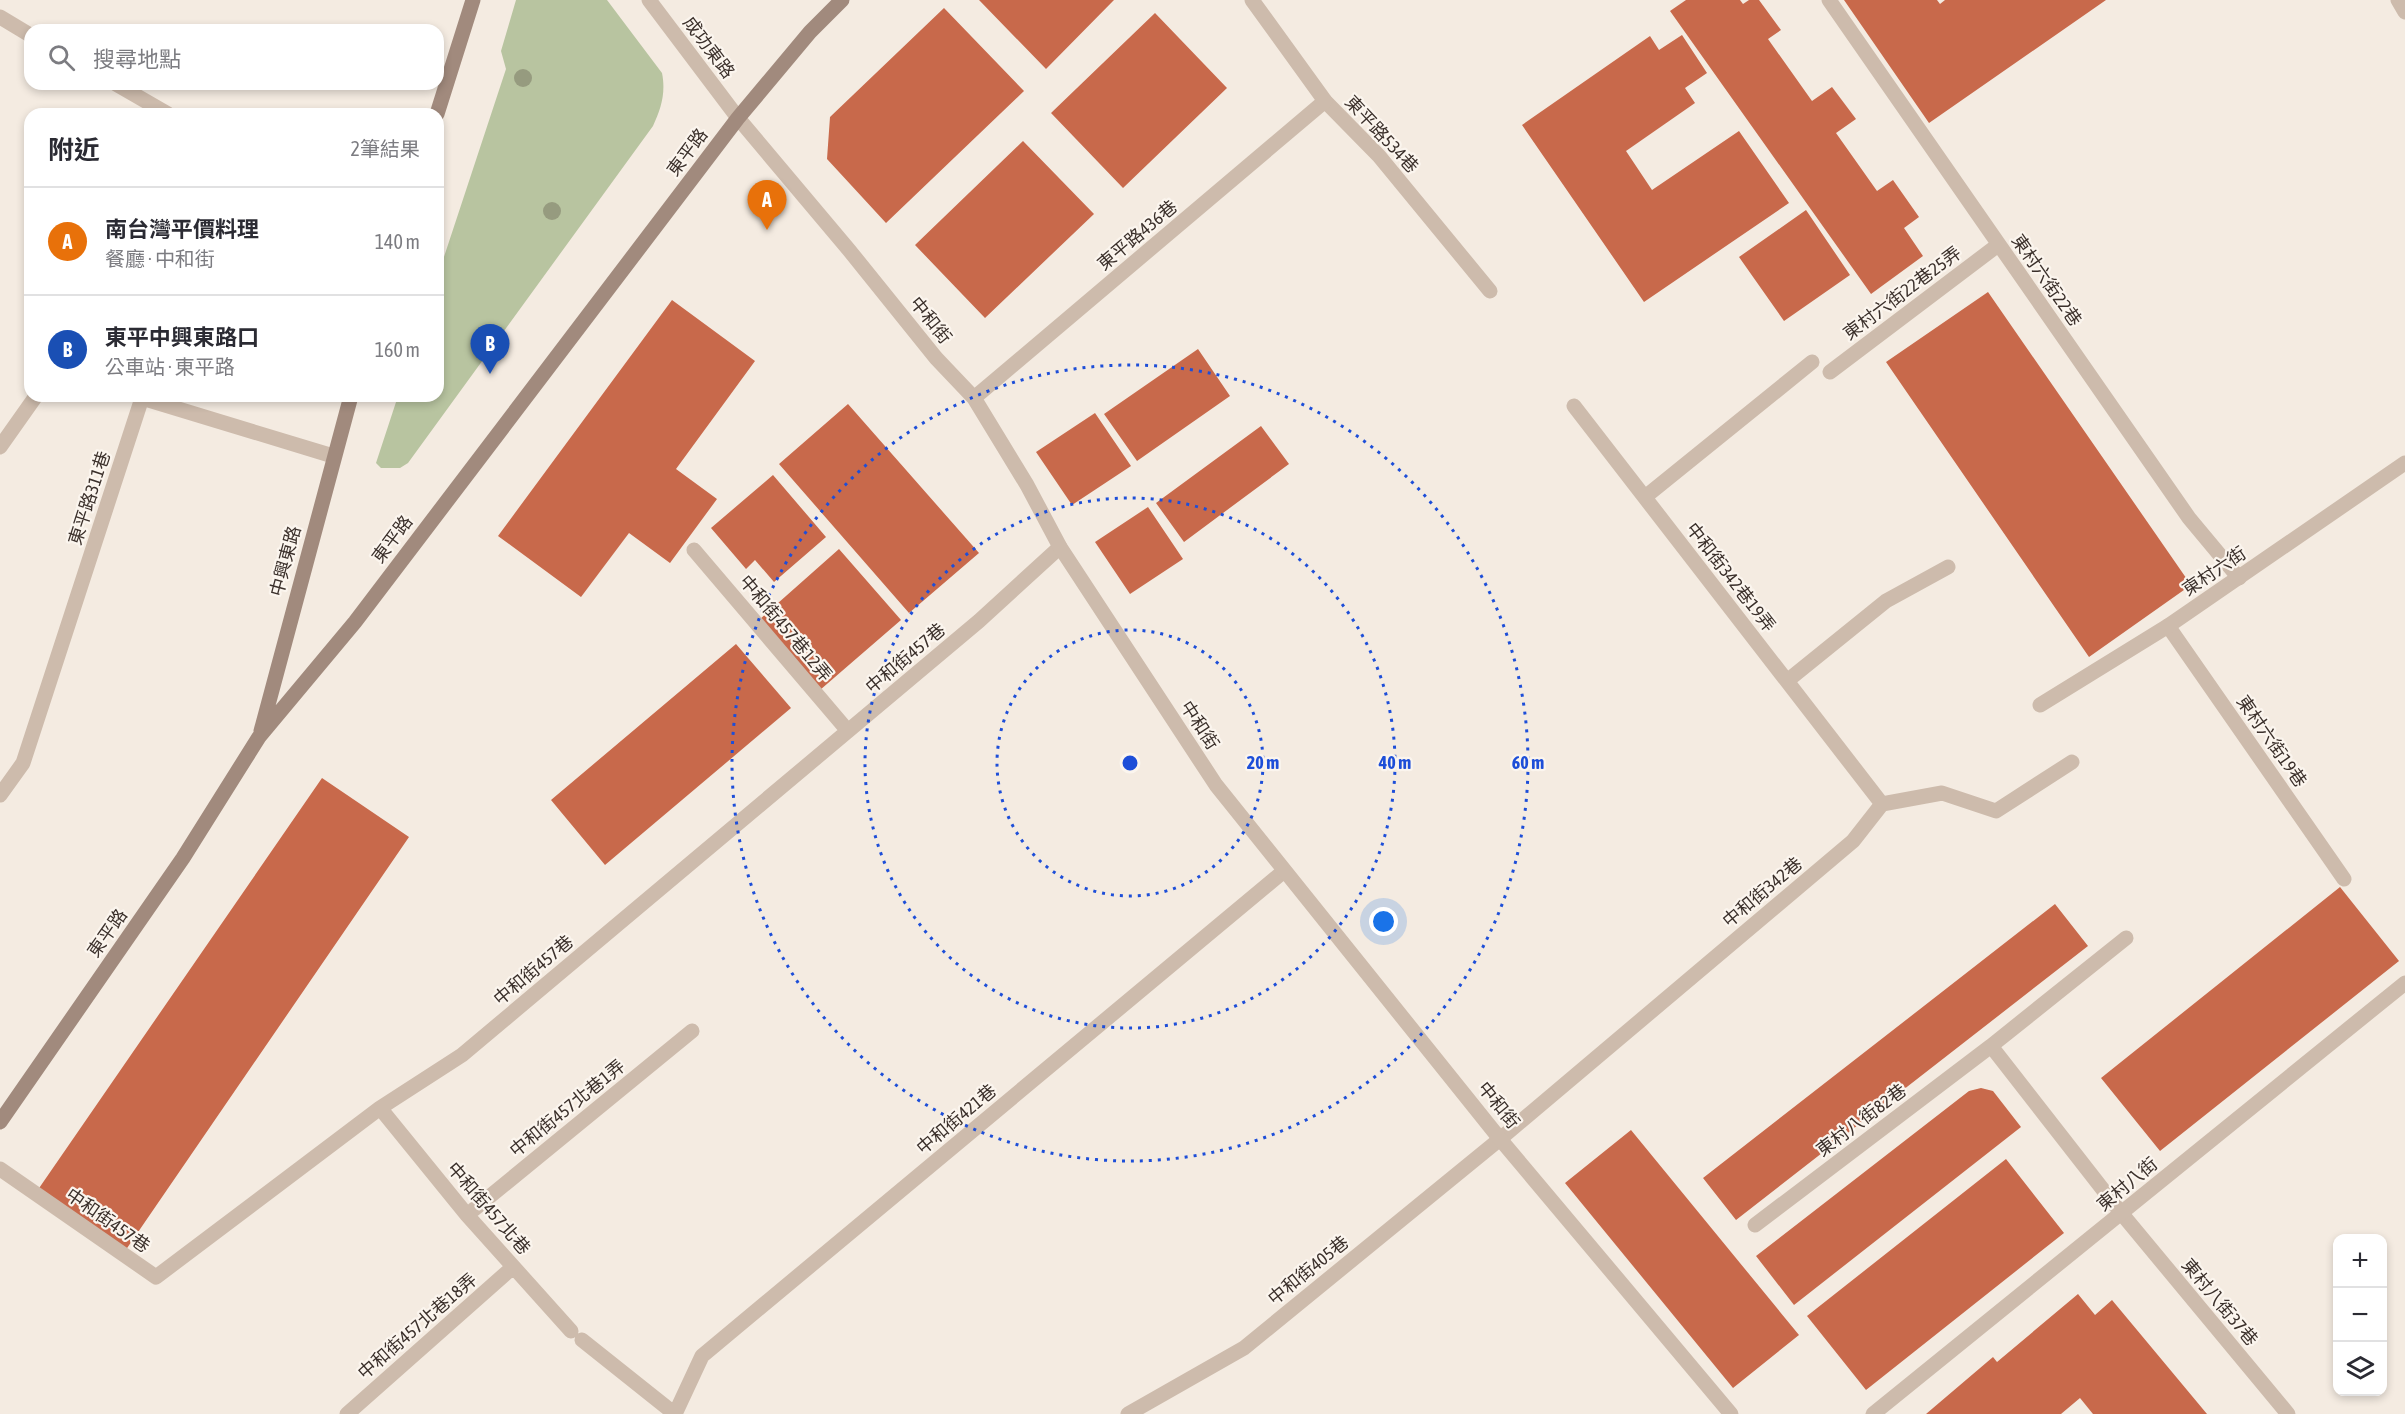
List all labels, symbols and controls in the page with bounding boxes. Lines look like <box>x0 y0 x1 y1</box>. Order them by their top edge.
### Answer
street label: 成功東路 <box>679 12 739 82</box>
search box <box>24 24 444 90</box>
icon: search <box>45 41 78 74</box>
text: 搜尋地點 <box>93 46 181 72</box>
street label: 東平路534巷 <box>1341 91 1423 177</box>
street label: 東平路 <box>662 124 712 180</box>
text: 附近 <box>48 135 100 165</box>
text: 2筆結果 <box>351 137 420 160</box>
pin: A <box>748 180 786 230</box>
street label: 東平路436巷 <box>1093 196 1181 274</box>
text: 南台灣平價料理 <box>105 216 259 242</box>
text: A <box>63 230 72 253</box>
text: 140 m <box>375 230 420 253</box>
street label: 東村六街22巷 <box>2008 230 2086 330</box>
street label: 東村六街22巷25弄 <box>1839 242 1965 344</box>
text: 餐廳 · 中和街 <box>105 247 215 270</box>
street label: 中和街 <box>906 292 956 348</box>
text: 東平中興東路口 <box>105 324 259 350</box>
pin: B <box>470 324 510 374</box>
text: B <box>63 338 72 361</box>
text: 160 m <box>375 338 420 361</box>
text: 公車站 · 東平路 <box>105 355 235 378</box>
street label: 東平路311巷 <box>64 448 114 548</box>
street label: 東平路 <box>367 511 417 567</box>
street label: 中和街342巷19弄 <box>1682 518 1780 636</box>
street label: 中興東路 <box>266 524 304 598</box>
street label: 東村六街 <box>2178 542 2250 600</box>
street label: 中和街457巷12弄 <box>735 571 837 685</box>
street label: 中和街457巷 <box>861 619 949 697</box>
street label: 東村六街19巷 <box>2233 691 2311 791</box>
street label: 中和街 <box>1176 697 1224 753</box>
text: 20 m <box>1247 752 1279 773</box>
text: 40 m <box>1378 752 1411 773</box>
text: 60 m <box>1512 752 1544 773</box>
centre of rings <box>1120 753 1140 773</box>
street label: 中和街342巷 <box>1718 853 1806 931</box>
street label: 東平路 <box>83 905 131 961</box>
your location <box>1369 907 1398 936</box>
street label: 中和街457巷 <box>489 931 577 1009</box>
street label: 中和街457北巷1弄 <box>505 1055 629 1161</box>
street label: 中和街 <box>1474 1077 1524 1133</box>
street label: 東村八街82巷 <box>1812 1079 1910 1161</box>
street label: 中和街421巷 <box>912 1080 1000 1158</box>
street label: 東村八街 <box>2093 1153 2161 1215</box>
street label: 中和街457北巷 <box>443 1158 535 1258</box>
street label: 中和街457巷 <box>62 1183 154 1257</box>
street label: 中和街405巷 <box>1264 1231 1352 1309</box>
map controls <box>2333 1234 2387 1396</box>
button: + <box>2333 1234 2387 1288</box>
street label: 東村八街37巷 <box>2178 1254 2262 1350</box>
street label: 中和街457北巷18弄 <box>353 1269 481 1383</box>
button: − <box>2333 1288 2387 1342</box>
button: layers <box>2333 1342 2387 1396</box>

